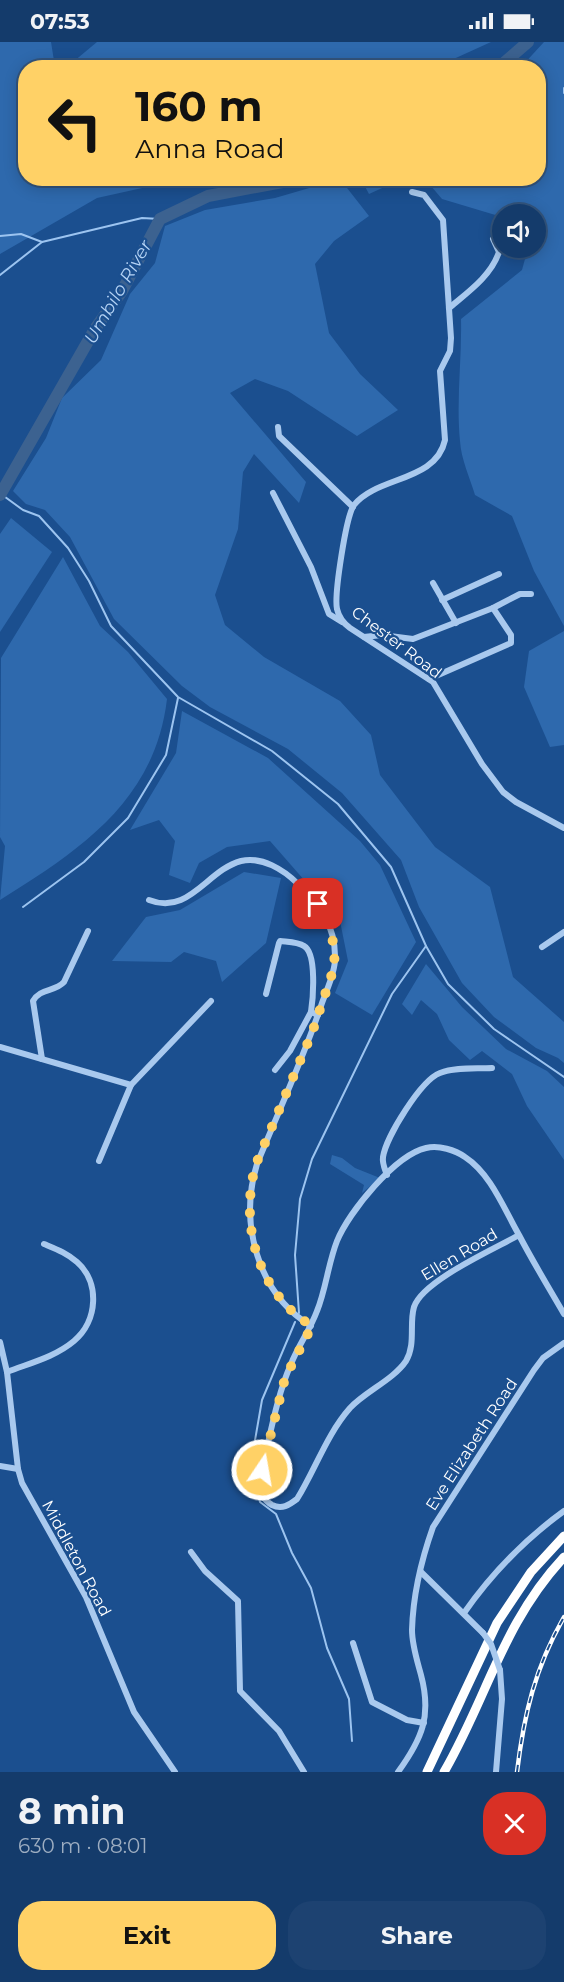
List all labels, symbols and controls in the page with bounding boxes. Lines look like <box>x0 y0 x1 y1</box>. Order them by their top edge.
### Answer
text: 07:53 <box>30 8 90 35</box>
text: 160 m <box>135 80 263 132</box>
icon: left <box>36 84 114 162</box>
text: Anna Road <box>135 132 284 165</box>
map controls <box>492 204 546 258</box>
button: sound <box>492 204 546 258</box>
water label: Umbilo River <box>79 235 157 348</box>
street label: Chester Road <box>348 602 446 682</box>
pin <box>292 878 343 929</box>
icon: arrive <box>301 887 334 920</box>
street label: Ellen Road <box>418 1224 501 1285</box>
street label: Eve Elizabeth Road <box>422 1375 521 1514</box>
position arrow <box>230 1438 294 1502</box>
street label: Middleton Road <box>38 1497 115 1619</box>
text: 8 min <box>18 1789 125 1833</box>
button: close <box>483 1792 546 1855</box>
text: 630 m · 08:01 <box>18 1834 147 1858</box>
button: Exit <box>18 1901 276 1970</box>
button: Share <box>288 1901 546 1970</box>

